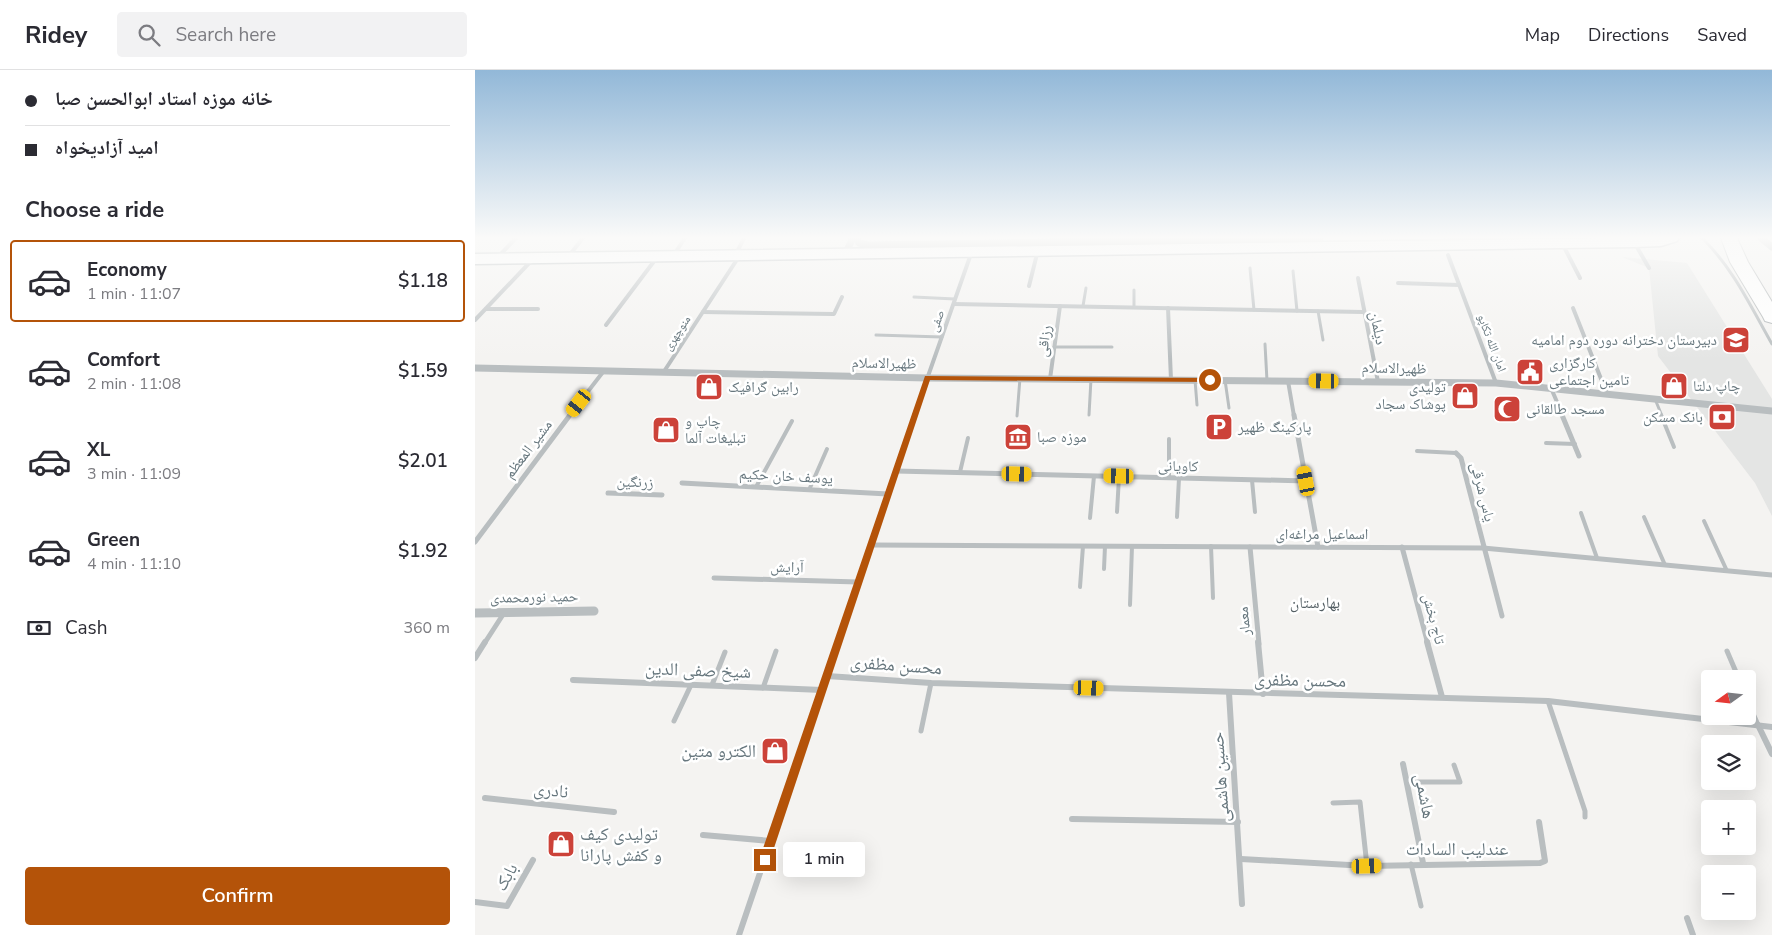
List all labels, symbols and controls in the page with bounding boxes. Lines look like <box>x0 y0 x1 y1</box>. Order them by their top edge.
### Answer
search box <box>117 12 467 57</box>
text: Ridey <box>25 19 87 51</box>
icon: search <box>135 21 163 49</box>
text: Search here <box>175 22 276 48</box>
text: Map <box>1525 23 1560 47</box>
text: Directions <box>1588 23 1669 47</box>
text: Saved <box>1697 23 1747 47</box>
text: خانه موزه استاد ابوالحسن صبا <box>55 86 273 112</box>
text: امید آزادیخواه <box>55 135 159 161</box>
text: Choose a ride <box>25 195 164 225</box>
text: Economy <box>87 257 167 283</box>
icon: car <box>27 259 72 304</box>
text: $1.18 <box>398 268 448 294</box>
text: 1 min · 11:07 <box>87 283 181 305</box>
street label: صفی <box>926 308 948 334</box>
street label: دیلمان <box>1365 309 1391 347</box>
street label: منوچهری <box>660 312 694 354</box>
street label: امان الله تکاپو <box>1474 312 1510 374</box>
street label: رزاقی <box>1032 324 1056 358</box>
school or university icon: دبیرستان دخترانه دوره دوم امامیه <box>1721 325 1751 355</box>
place label: دبیرستان دخترانه دوره دوم امامیه <box>1531 330 1717 350</box>
text: Comfort <box>87 347 160 373</box>
icon: car <box>27 349 72 394</box>
street label: ظهیرالاسلام <box>851 352 917 374</box>
place label: کارگزاری تامین اجتماعی <box>1549 353 1630 390</box>
street label: ظهیرالاسلام <box>1361 357 1427 379</box>
public building icon: کارگزاری تامین اجتماعی <box>1515 357 1545 387</box>
text: $1.59 <box>398 358 448 384</box>
route start <box>1199 369 1221 391</box>
shop icon: چاپ دلتا <box>1659 371 1689 401</box>
shop icon: رابین گرافیک <box>694 372 724 402</box>
text: 2 min · 11:08 <box>87 373 181 395</box>
car <box>1308 373 1339 389</box>
place label: چاپ دلتا <box>1693 376 1741 396</box>
place label: رابین گرافیک <box>728 377 799 397</box>
place label: تولیدی پوشاک سجاد <box>1376 377 1447 414</box>
shop icon: تولیدی پوشاک سجاد <box>1450 381 1480 411</box>
car <box>563 387 594 419</box>
mosque icon: مسجد طالقانی <box>1492 394 1522 424</box>
place label: مسجد طالقانی <box>1526 399 1605 419</box>
bank icon: بانک مسکن <box>1707 402 1737 432</box>
place label: بانک مسکن <box>1643 407 1703 427</box>
place label: چاپ و تبلیغات آلما <box>685 411 746 448</box>
parking icon: پارکینگ ظهیر <box>1204 412 1234 442</box>
street label: مشیر المعظم <box>499 415 557 482</box>
shop icon: چاپ و تبلیغات آلما <box>651 415 681 445</box>
place label: پارکینگ ظهیر <box>1237 417 1311 437</box>
museum icon: موزه صبا <box>1003 422 1033 452</box>
place label: موزه صبا <box>1037 427 1087 447</box>
text: XL <box>87 437 110 463</box>
icon: car <box>27 439 72 484</box>
text: $2.01 <box>398 448 448 474</box>
street label: کاویانی <box>1158 456 1198 476</box>
street label: یاس شرقی <box>1466 460 1500 524</box>
text: 3 min · 11:09 <box>87 463 181 485</box>
street label: یوسف خان حکیم <box>739 464 834 488</box>
car <box>1295 465 1316 497</box>
car <box>1001 466 1032 482</box>
car <box>1103 468 1134 484</box>
street label: زرنگین <box>616 471 654 493</box>
street label: اسماعیل مراغه‌ای <box>1276 524 1368 544</box>
text: Green <box>87 527 140 553</box>
icon: car <box>27 529 72 574</box>
text: $1.92 <box>398 538 448 564</box>
text: 4 min · 11:10 <box>87 553 181 575</box>
street label: آرایش <box>770 557 805 577</box>
street label: حمید نورمحمدی <box>490 586 579 608</box>
street label: تاج بخش <box>1418 591 1451 647</box>
district label: بهارستان <box>1290 592 1340 614</box>
street label: معمار <box>1233 606 1255 637</box>
icon: cash <box>25 614 53 642</box>
text: Cash <box>65 615 107 641</box>
text: 360 m <box>403 617 450 639</box>
street label: محسن مظفری <box>849 650 943 680</box>
street label: شیخ صفی الدین <box>644 656 752 684</box>
street label: محسن مظفری <box>1254 667 1346 693</box>
north arrow <box>1701 670 1756 725</box>
map controls <box>1701 670 1756 920</box>
car <box>1073 680 1104 696</box>
street label: حسین هاشمی <box>1205 731 1235 823</box>
button: layers <box>1701 735 1756 790</box>
shop icon: الکترو متین <box>760 736 790 766</box>
place label: الکترو متین <box>681 739 756 763</box>
street label: هاشمی <box>1409 771 1441 821</box>
street label: نادری <box>532 776 570 804</box>
button: + <box>1701 800 1756 855</box>
place label: تولیدی کیف و کفش پارانا <box>580 822 662 867</box>
shop icon: تولیدی کیف و کفش پارانا <box>546 829 576 859</box>
street label: عندلیب السادات <box>1406 837 1508 861</box>
callout: 1 min <box>783 842 865 878</box>
text: 1 min <box>804 848 844 870</box>
route end <box>754 849 776 871</box>
car <box>1351 858 1382 874</box>
street label: بابک <box>489 859 523 895</box>
button: − <box>1701 865 1756 920</box>
button: Confirm <box>25 867 450 925</box>

